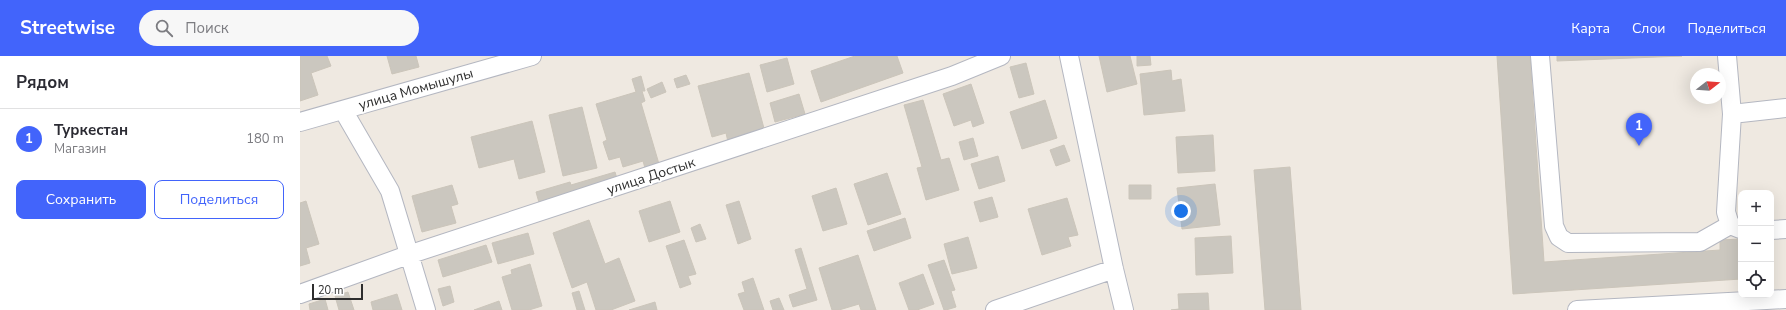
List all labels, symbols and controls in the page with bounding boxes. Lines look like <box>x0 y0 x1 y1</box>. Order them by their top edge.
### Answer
search box <box>139 10 419 46</box>
text: Streetwise <box>20 15 115 41</box>
icon: search <box>153 17 175 39</box>
text: Поиск <box>185 18 229 38</box>
text: Карта <box>1571 19 1610 38</box>
text: Слои <box>1632 19 1666 38</box>
text: Поделиться <box>1688 19 1766 38</box>
street label: улица Момышулы <box>357 64 475 114</box>
north arrow <box>1690 68 1726 104</box>
text: Рядом <box>16 71 69 94</box>
pin: 1 <box>1626 113 1652 146</box>
text: Туркестан <box>54 120 128 140</box>
text: 1 <box>25 130 33 148</box>
text: 180 m <box>246 130 284 148</box>
text: Магазин <box>54 140 106 158</box>
street label: улица Достык <box>604 153 698 199</box>
button: Сохранить <box>16 180 146 219</box>
button: Поделиться <box>154 180 284 219</box>
map controls <box>1738 190 1774 298</box>
button: + <box>1738 190 1774 226</box>
your location <box>1171 201 1191 221</box>
button: − <box>1738 226 1774 262</box>
button: locate <box>1738 262 1774 298</box>
scale bar <box>312 282 363 301</box>
text: 20 m <box>318 283 343 298</box>

